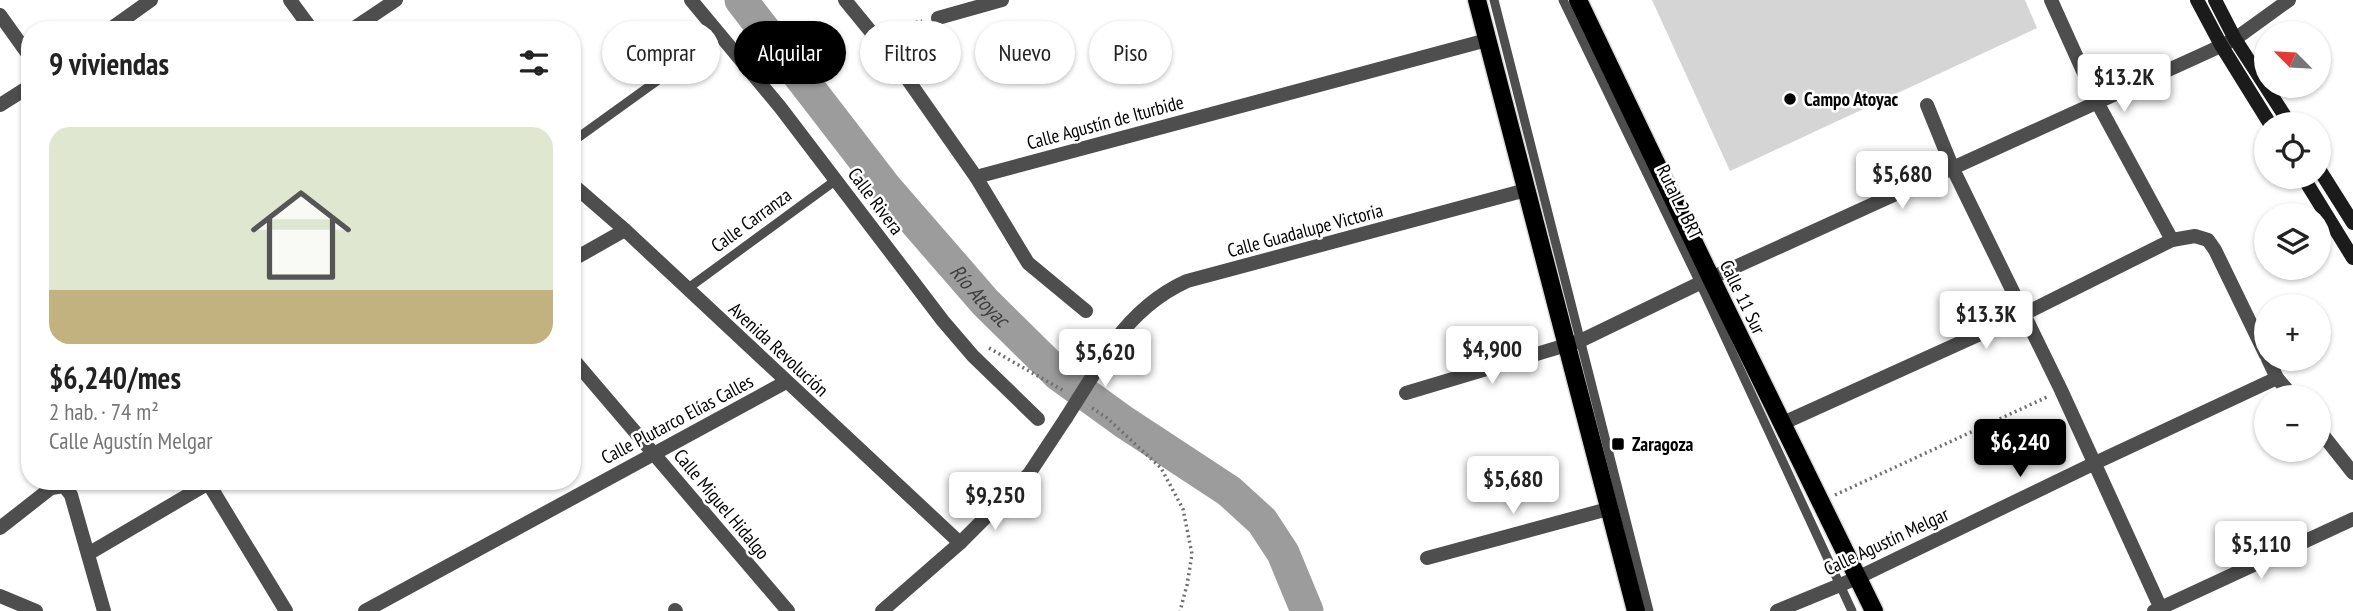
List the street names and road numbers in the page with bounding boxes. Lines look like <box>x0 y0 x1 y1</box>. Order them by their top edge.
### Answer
street label: Calle Agustín de Iturbide <box>1024 89 1186 154</box>
street label: Ruta L2 BRT <box>1652 161 1709 244</box>
street label: Calle Rivera <box>843 163 909 239</box>
street label: Calle Carranza <box>706 183 796 257</box>
street label: Calle Guadalupe Victoria <box>1225 198 1385 262</box>
street label: Calle 11 Sur <box>1715 256 1772 339</box>
street label: Avenida Revolución <box>724 297 834 401</box>
street label: Calle Plutarco Elías Calles <box>597 369 757 469</box>
street label: Calle Miguel Hidalgo <box>669 444 775 564</box>
street label: Calle Agustín Melgar <box>1820 501 1953 580</box>

